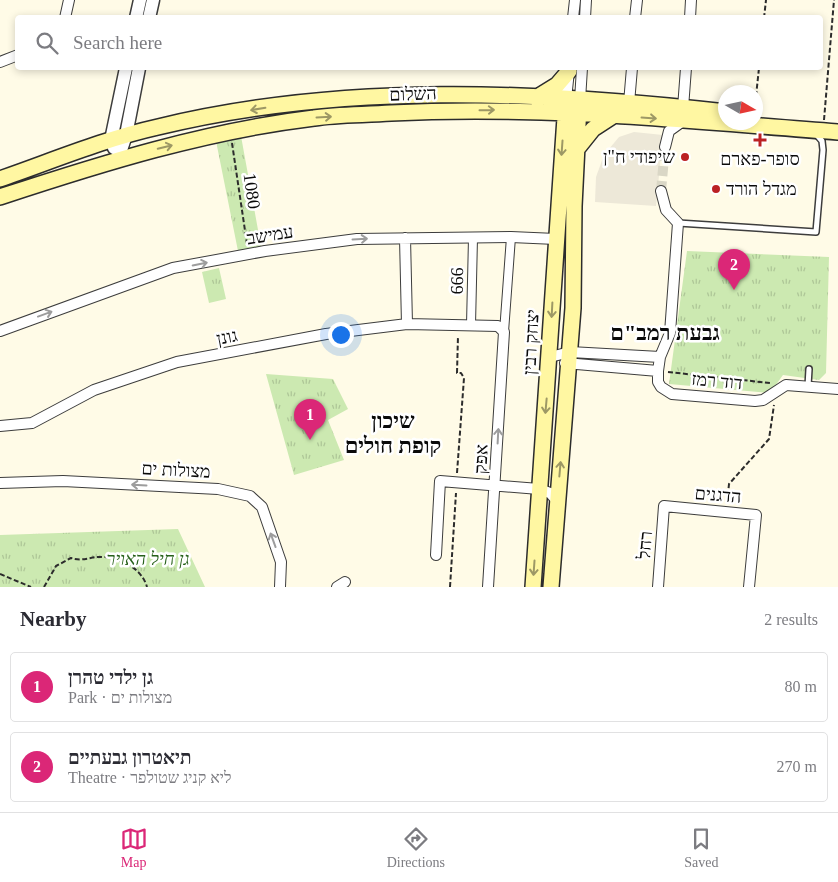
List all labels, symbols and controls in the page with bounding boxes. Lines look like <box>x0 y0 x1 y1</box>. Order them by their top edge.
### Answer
search box <box>15 15 823 70</box>
icon: search <box>33 29 61 57</box>
text: Search here <box>73 32 162 53</box>
street label: השלום <box>389 83 437 105</box>
north arrow <box>718 85 763 130</box>
one-way arrow <box>251 105 267 115</box>
one-way arrow <box>478 105 495 115</box>
one-way arrow <box>316 112 332 121</box>
one-way arrow <box>641 113 657 122</box>
marker: סופר-פארם <box>754 134 766 146</box>
one-way arrow <box>557 140 567 156</box>
one-way arrow <box>156 142 172 151</box>
place label: שיפודי ח"ן <box>603 147 675 167</box>
place label: סופר-פארם <box>720 149 800 169</box>
marker: שיפודי ח"ן <box>679 151 691 163</box>
street label: 1080 <box>240 172 264 210</box>
place label: מגדל הורד <box>726 179 797 199</box>
marker: מגדל הורד <box>710 183 722 195</box>
street label: עמישב <box>245 221 295 249</box>
one-way arrow <box>352 235 368 244</box>
pin: 2 <box>718 249 750 290</box>
one-way arrow <box>191 258 207 268</box>
street label: 666 <box>447 267 467 295</box>
one-way arrow <box>548 302 557 318</box>
one-way arrow <box>37 309 53 318</box>
street label: יצחק רבין <box>519 309 543 375</box>
district label: גבעת רמב"ם <box>610 320 720 345</box>
your location <box>328 322 354 348</box>
street label: גונן <box>215 325 239 349</box>
street label: דוד רמז <box>691 369 743 393</box>
one-way arrow <box>541 398 551 414</box>
pin: 1 <box>294 399 326 440</box>
district label: שיכון קופת חולים <box>345 408 441 458</box>
one-way arrow <box>493 429 503 445</box>
street label: אפק <box>470 443 492 474</box>
street label: מצולות ים <box>141 458 211 482</box>
one-way arrow <box>556 461 565 477</box>
one-way arrow <box>131 480 147 489</box>
street label: הדגנים <box>694 483 742 507</box>
street label: רחל <box>634 530 656 561</box>
one-way arrow <box>268 532 277 548</box>
park label: גן חיל האויר <box>107 549 189 569</box>
one-way arrow <box>529 560 539 576</box>
text: Nearby <box>20 607 87 631</box>
text: 2 results <box>764 611 818 628</box>
text: גן ילדי טהרן <box>68 667 153 688</box>
text: 1 <box>33 678 41 695</box>
text: 80 m <box>785 678 817 695</box>
text: Park · מצולות ים <box>68 689 172 706</box>
text: תיאטרון גבעתיים <box>68 747 192 768</box>
text: 2 <box>33 758 41 775</box>
text: 270 m <box>777 758 817 775</box>
text: Theatre · ליא קניג שטולפר <box>68 769 232 786</box>
tab: Map <box>120 825 148 871</box>
tab: Directions <box>387 825 445 871</box>
tab: Saved <box>684 825 718 871</box>

